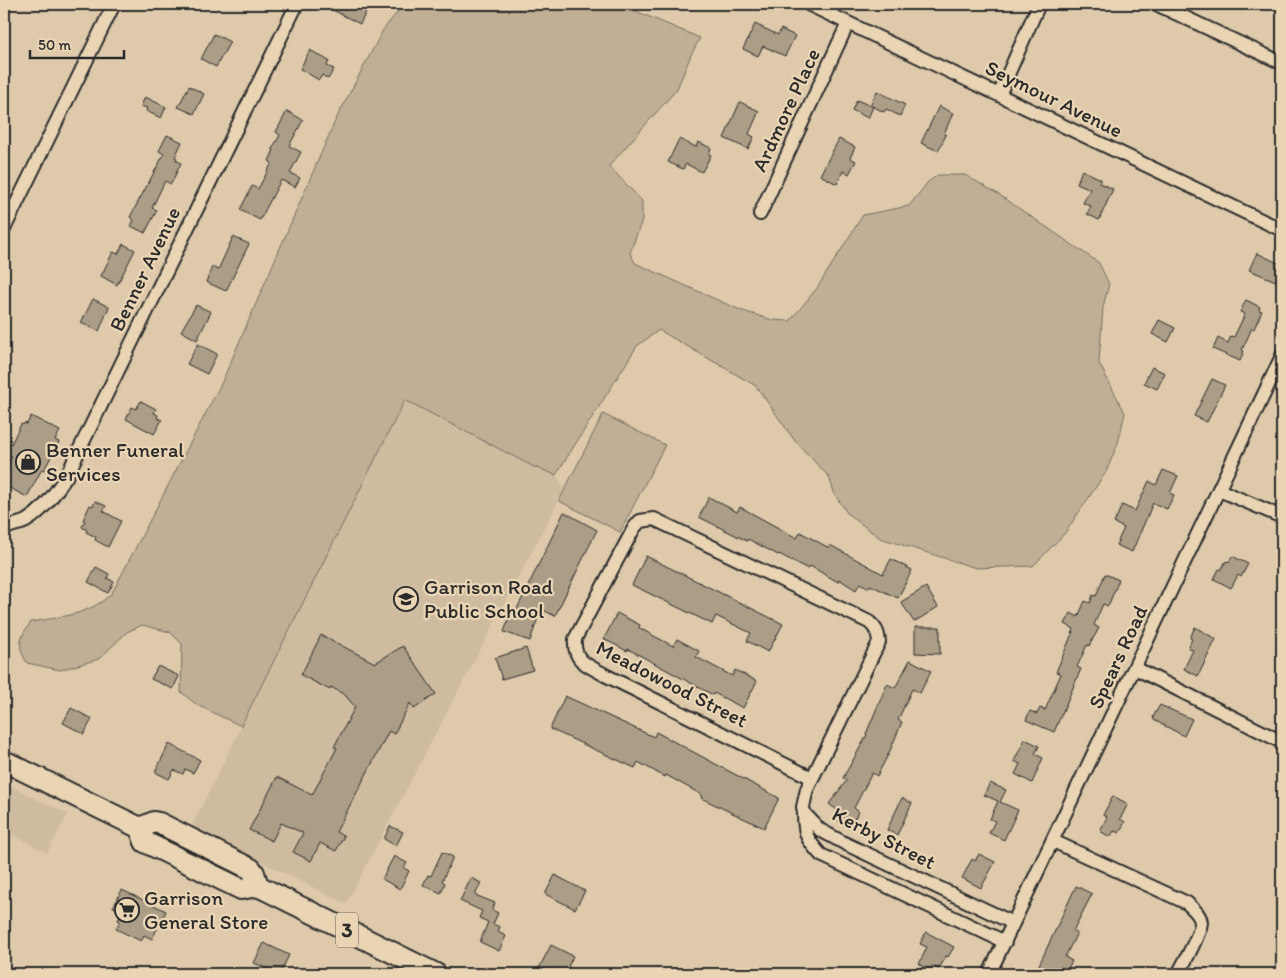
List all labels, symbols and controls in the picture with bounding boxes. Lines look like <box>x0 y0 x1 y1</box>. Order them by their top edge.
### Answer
scale bar <box>30 28 124 60</box>
text: 50 m <box>38 36 71 54</box>
street label: Ardmore Place <box>746 44 825 175</box>
street label: Seymour Avenue <box>981 55 1127 143</box>
street label: Benner Avenue <box>104 202 185 335</box>
place label: Benner Funeral Services <box>46 437 184 486</box>
shop icon: Benner Funeral Services <box>15 449 41 475</box>
place label: Garrison Road Public School <box>424 574 553 623</box>
school or university icon: Garrison Road Public School <box>393 586 419 612</box>
street label: Spears Road <box>1083 601 1153 712</box>
street label: Meadowood Street <box>592 635 752 733</box>
street label: Kerby Street <box>828 801 940 874</box>
place label: Garrison General Store <box>144 885 268 934</box>
supermarket icon: Garrison General Store <box>114 897 140 923</box>
road number: 3 <box>336 912 358 948</box>

